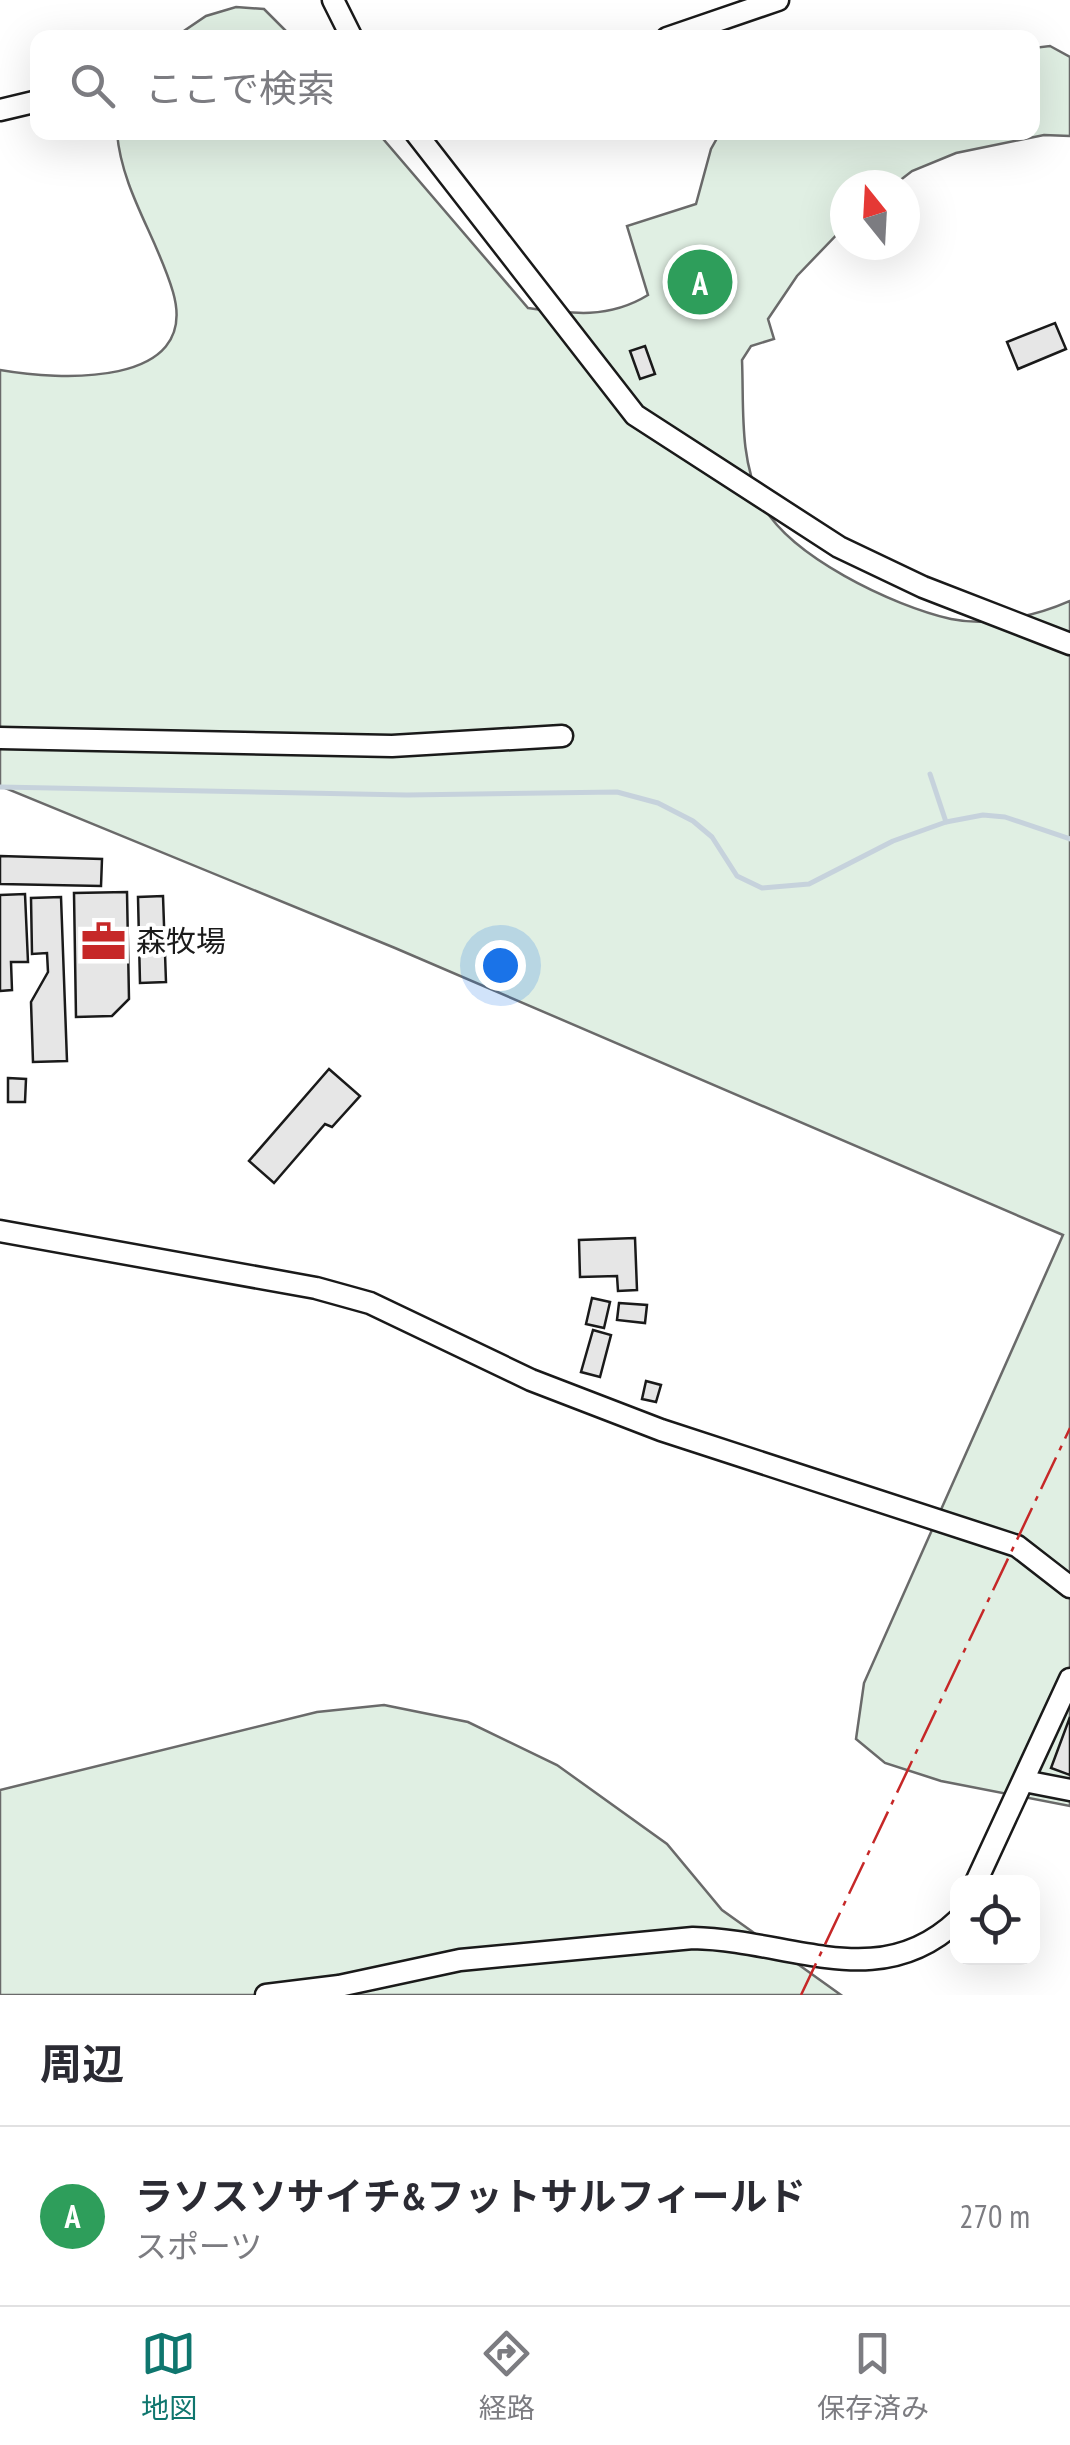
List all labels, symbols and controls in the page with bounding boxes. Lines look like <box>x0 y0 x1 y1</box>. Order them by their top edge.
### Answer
search box <box>30 30 1040 140</box>
icon: search <box>65 58 120 113</box>
text: ここで検索 <box>145 63 335 112</box>
north arrow <box>830 170 920 260</box>
pin: A <box>668 244 732 320</box>
office icon: 森牧場 <box>79 918 127 966</box>
place label: 森牧場 <box>136 921 226 960</box>
your location <box>475 940 526 991</box>
map controls <box>950 1875 1040 1965</box>
button: locate <box>950 1875 1040 1965</box>
text: 周辺 <box>40 2036 124 2091</box>
text: ラソスソサイチ&フットサルフィールド <box>135 2171 806 2220</box>
text: A <box>64 2195 81 2237</box>
text: 270 m <box>959 2195 1030 2237</box>
text: スポーツ <box>135 2225 262 2267</box>
tab: 地図 <box>141 2326 197 2426</box>
tab: 経路 <box>479 2326 535 2426</box>
tab: 保存済み <box>817 2326 929 2426</box>

